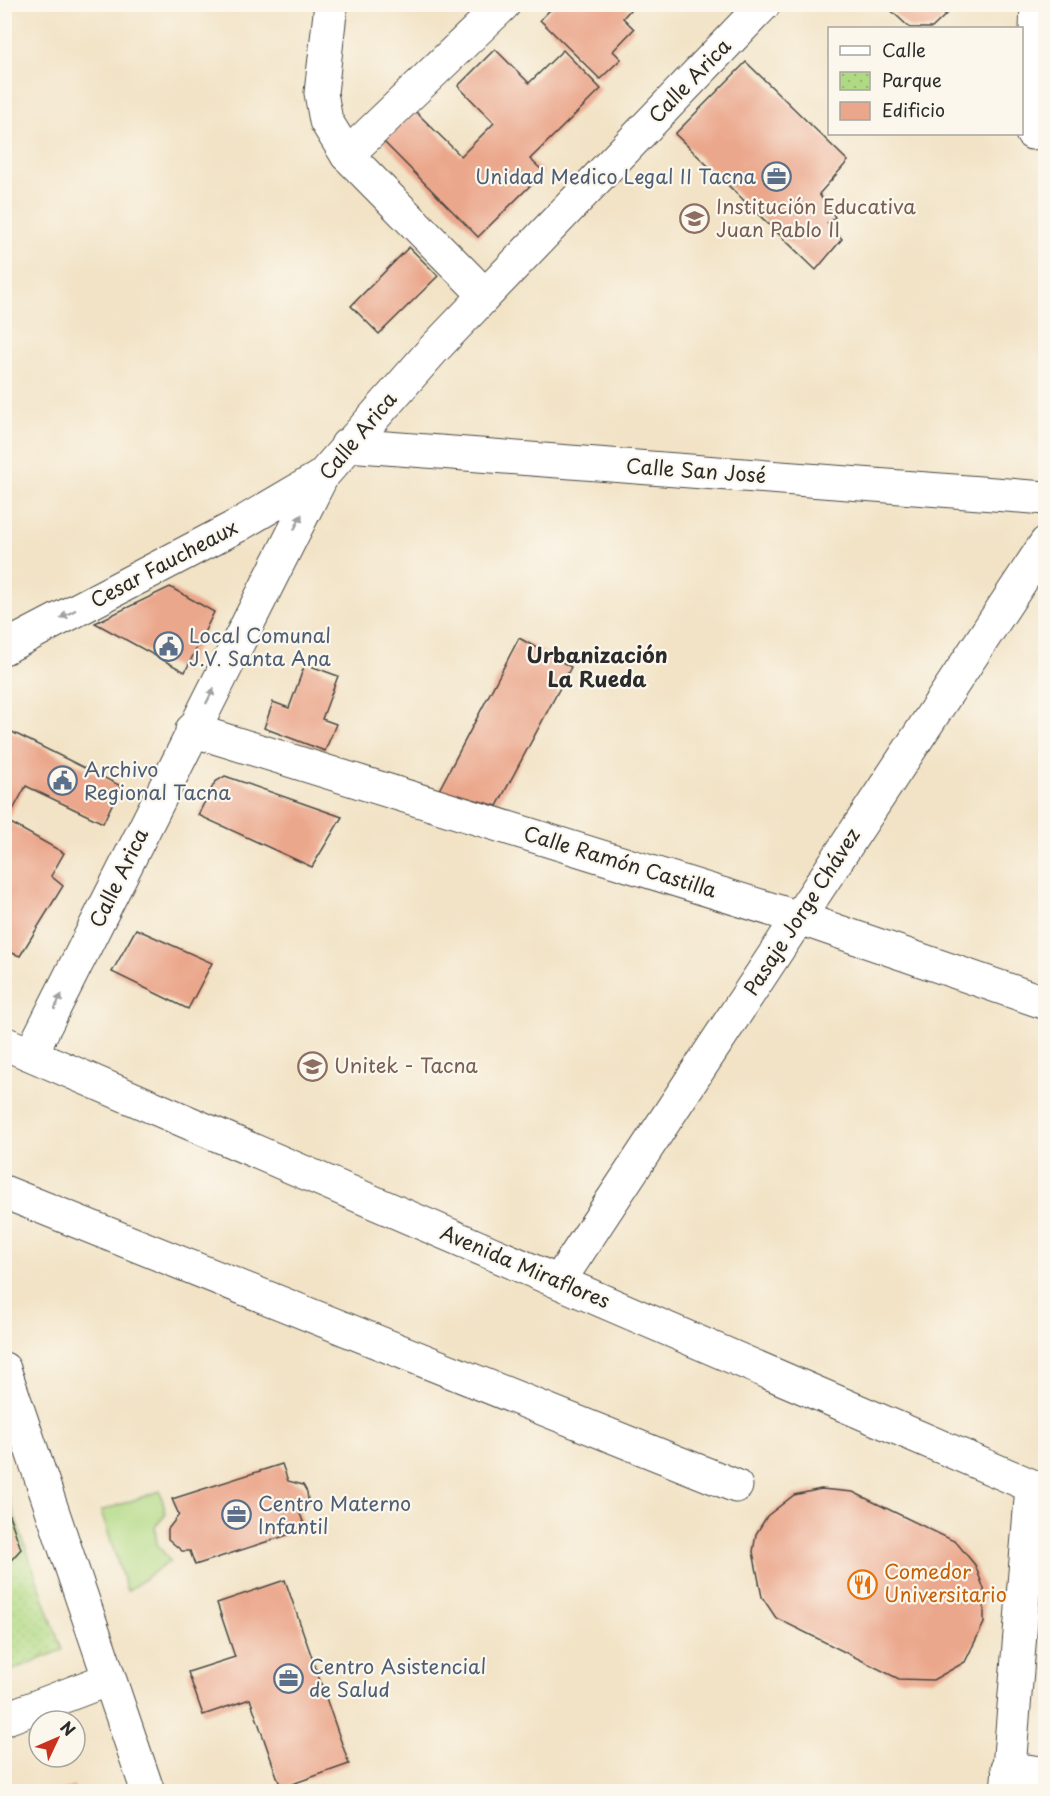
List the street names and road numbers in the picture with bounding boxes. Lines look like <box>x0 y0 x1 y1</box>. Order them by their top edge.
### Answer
street label: Calle Arica <box>641 31 738 129</box>
street label: Calle Arica <box>311 384 403 486</box>
street label: Calle San José <box>625 450 767 490</box>
street label: Cesar Faucheaux <box>85 512 242 615</box>
street label: Calle Ramón Castilla <box>520 817 721 905</box>
street label: Calle Arica <box>81 822 155 932</box>
street label: Pasaje Jorge Chávez <box>736 822 867 1001</box>
street label: Avenida Miraflores <box>436 1217 615 1315</box>

